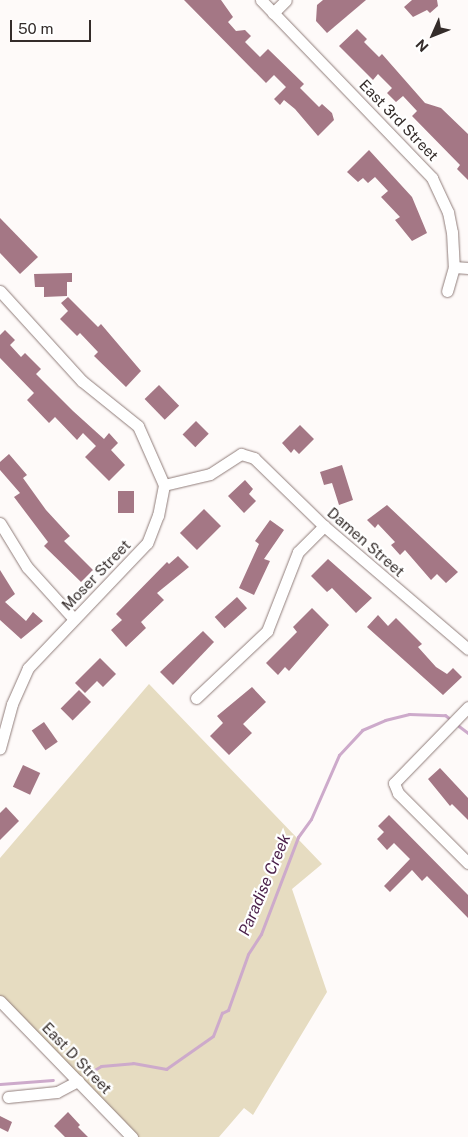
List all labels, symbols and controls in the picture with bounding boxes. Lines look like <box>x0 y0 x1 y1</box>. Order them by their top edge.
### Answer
scale bar <box>12 10 94 42</box>
north arrow <box>408 10 458 60</box>
text: 50 m <box>18 20 53 37</box>
text: N <box>413 36 432 55</box>
street label: East 3rd Street <box>356 76 442 164</box>
street label: Damen Street <box>324 504 408 580</box>
street label: Moser Street <box>58 536 134 614</box>
water label: Paradise Creek <box>235 831 295 939</box>
street label: East D Street <box>39 1019 115 1097</box>

